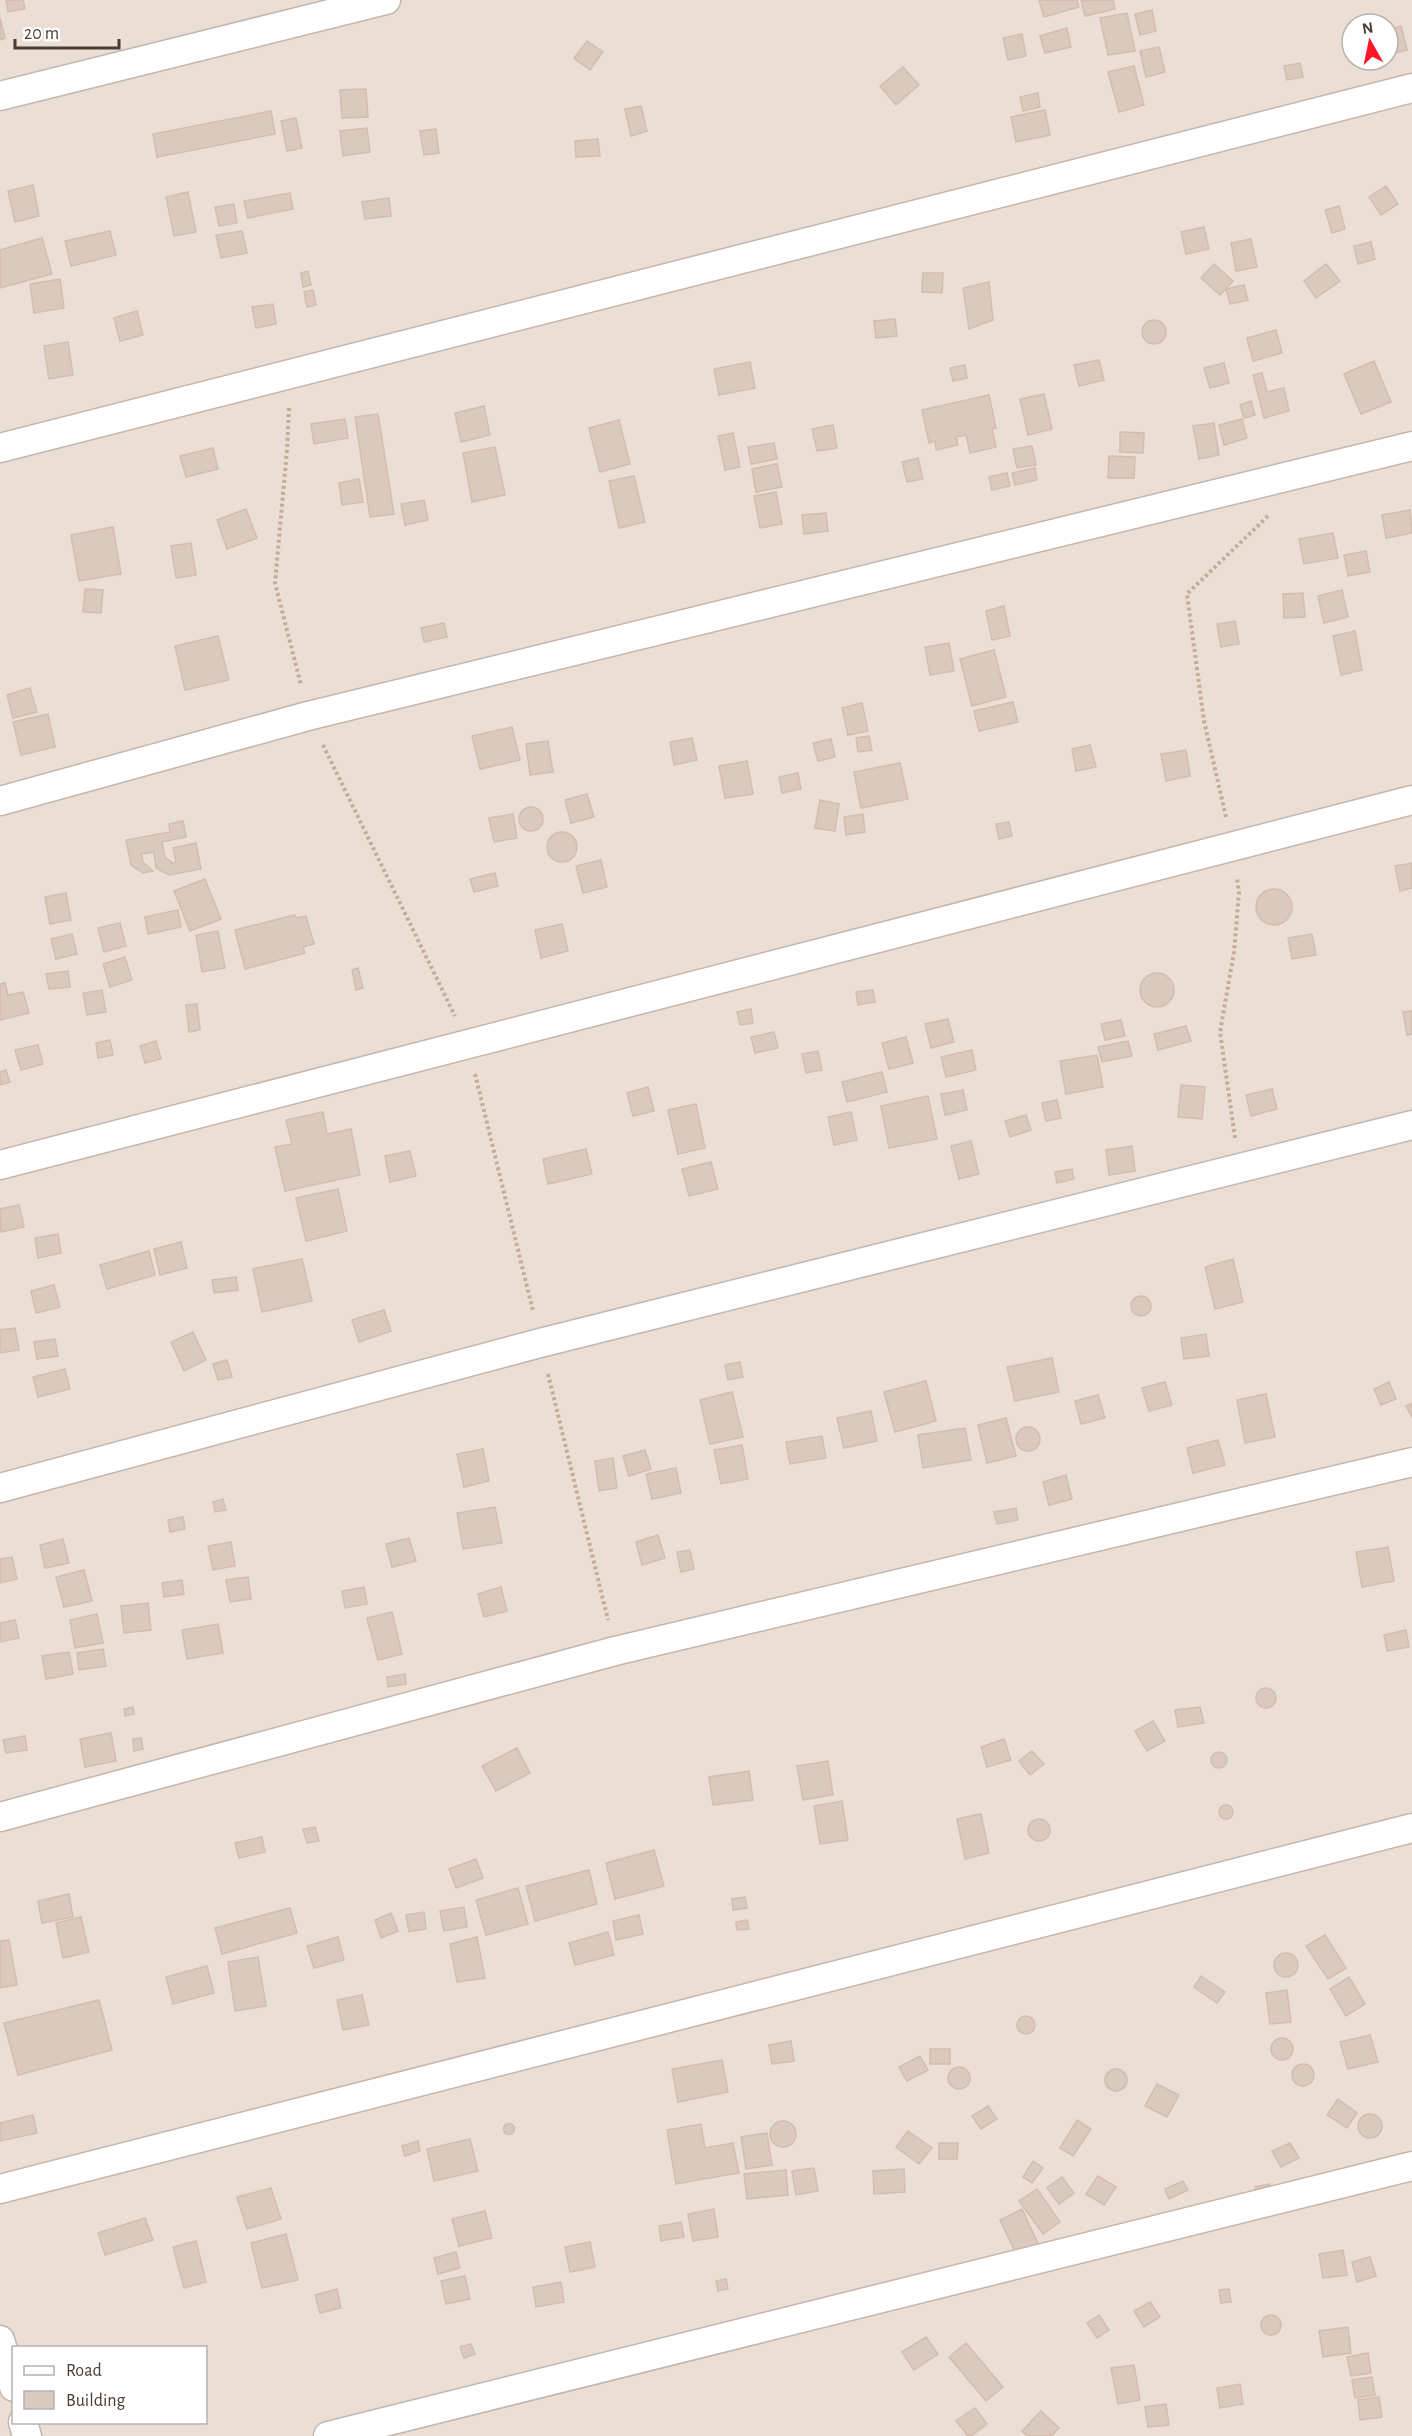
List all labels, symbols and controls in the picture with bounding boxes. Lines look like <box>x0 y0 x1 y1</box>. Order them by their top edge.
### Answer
scale bar <box>15 12 118 50</box>
north arrow <box>1340 12 1400 72</box>
text: N <box>1361 19 1375 37</box>
text: 20 m <box>24 25 59 43</box>
legend <box>12 2346 207 2424</box>
text: Road <box>66 2362 102 2380</box>
text: Building <box>66 2392 126 2410</box>

